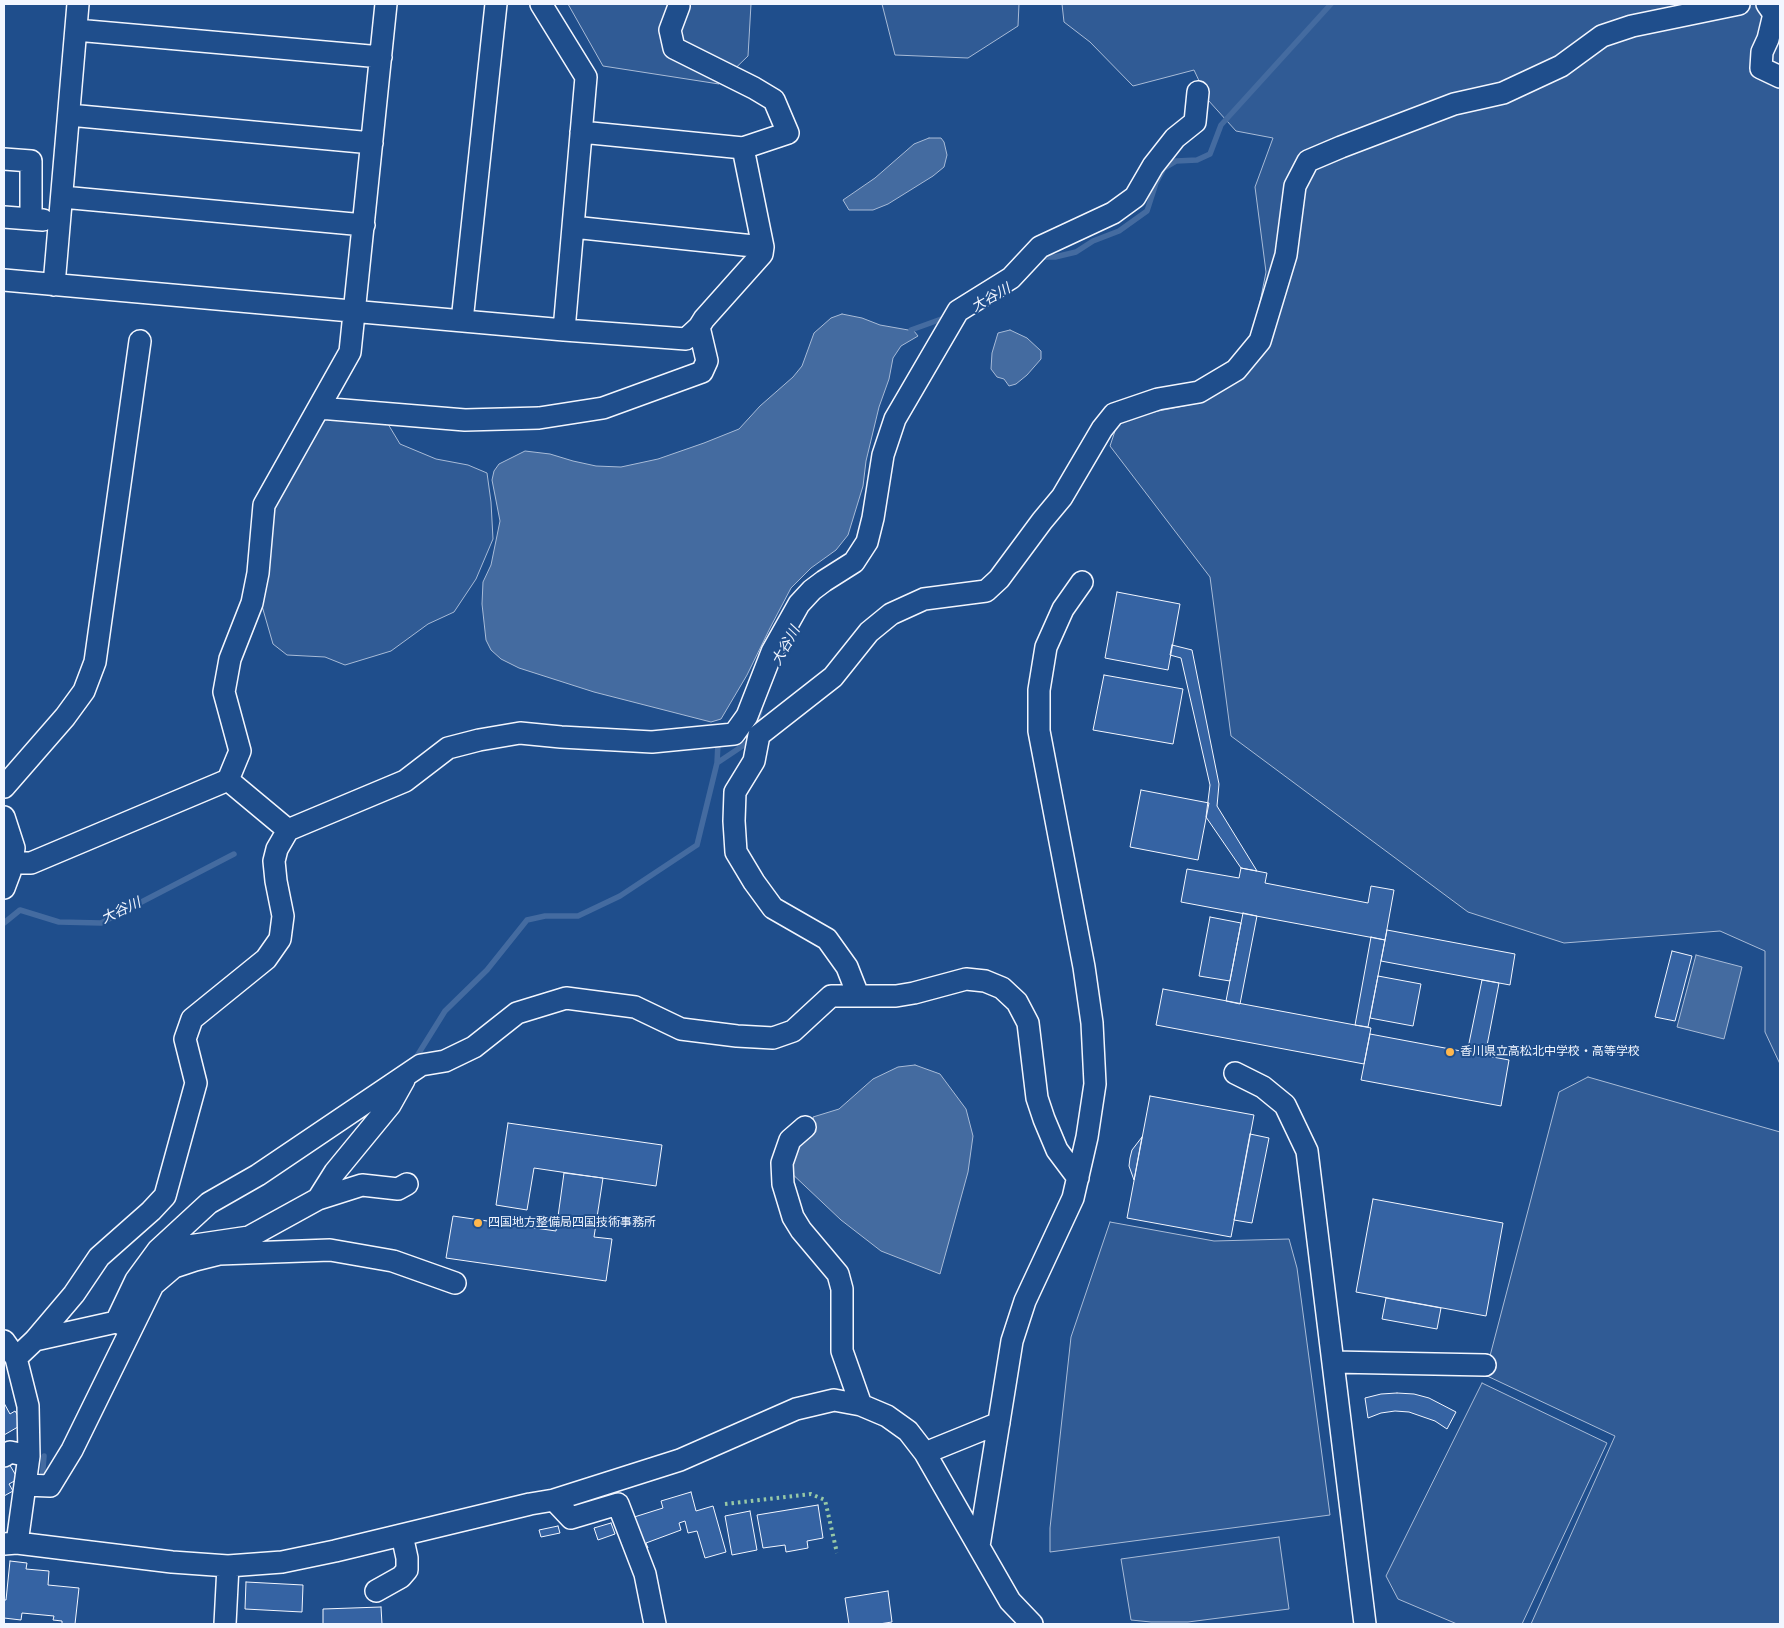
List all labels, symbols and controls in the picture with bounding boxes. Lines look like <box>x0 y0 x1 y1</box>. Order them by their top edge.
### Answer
water label: 大谷川 <box>969 280 1013 316</box>
water label: 大谷川 <box>768 624 804 668</box>
water label: 大谷川 <box>98 895 144 927</box>
place label: 香川県立高松北中学校・高等学校 <box>1460 1045 1640 1059</box>
marker: 香川県立高松北中学校・高等学校 <box>1444 1046 1456 1058</box>
place label: 四国地方整備局四国技術事務所 <box>488 1216 656 1230</box>
marker: 四国地方整備局四国技術事務所 <box>472 1217 484 1229</box>

